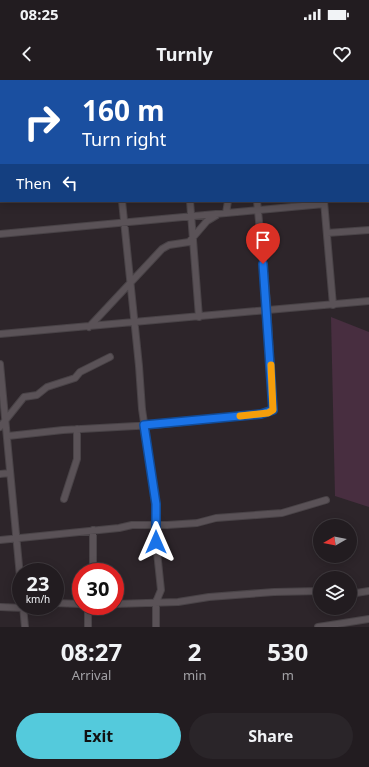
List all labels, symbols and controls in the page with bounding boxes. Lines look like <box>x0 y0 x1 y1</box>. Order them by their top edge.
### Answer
text: 08:25 <box>20 4 59 24</box>
text: Turnly <box>156 42 213 66</box>
icon: back <box>16 43 38 65</box>
icon: heart <box>331 43 353 65</box>
text: 160 m <box>82 91 165 129</box>
icon: right <box>16 96 68 148</box>
text: Turn right <box>82 127 166 151</box>
icon: left <box>59 172 81 194</box>
text: Then <box>16 173 51 193</box>
pin <box>246 223 280 264</box>
icon: arrive <box>252 229 274 251</box>
north arrow <box>313 519 357 563</box>
map controls <box>313 519 357 615</box>
position arrow <box>135 521 177 563</box>
speed limit sign: 30 <box>72 563 124 615</box>
text: 23 <box>27 570 49 597</box>
button: layers <box>313 571 357 615</box>
text: km/h <box>26 592 50 606</box>
text: 08:27 <box>61 635 122 668</box>
text: 2 <box>188 635 202 668</box>
text: 530 <box>267 635 308 668</box>
text: Arrival <box>72 666 111 684</box>
text: min <box>183 666 206 684</box>
text: m <box>282 666 294 684</box>
button: Exit <box>16 713 181 759</box>
button: Share <box>189 713 353 759</box>

